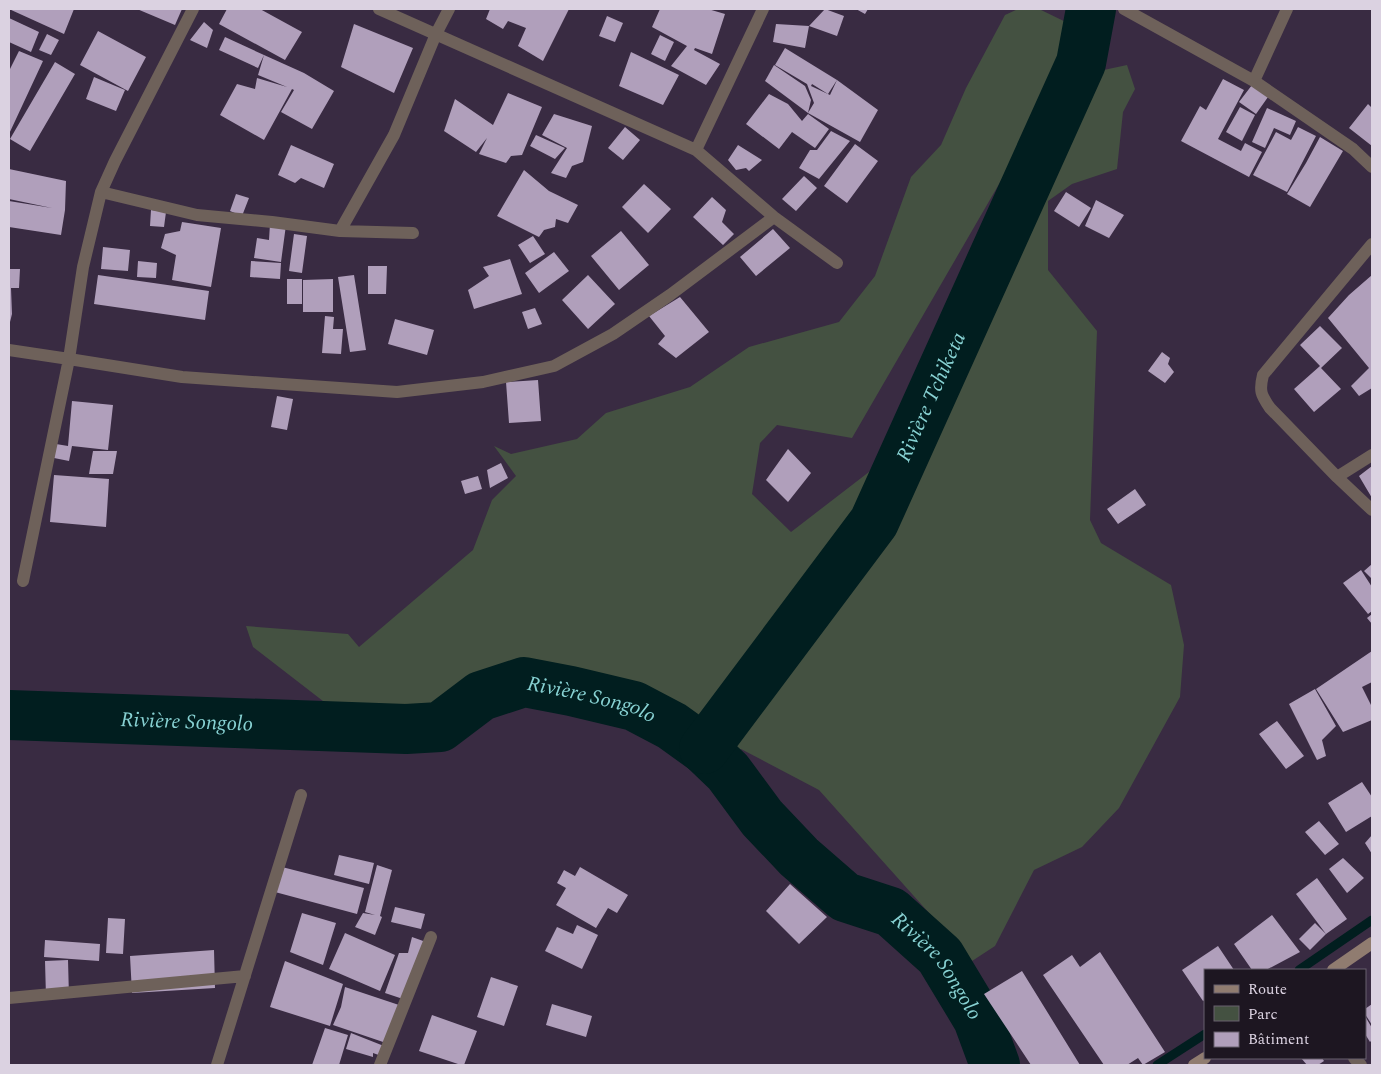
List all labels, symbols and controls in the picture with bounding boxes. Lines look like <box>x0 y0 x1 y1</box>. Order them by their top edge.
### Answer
water label: Rivière Tchiketa <box>888 327 975 467</box>
water label: Rivière Songolo <box>524 668 662 732</box>
water label: Rivière Songolo <box>120 704 254 741</box>
water label: Rivière Songolo <box>884 904 990 1026</box>
legend <box>1204 969 1366 1059</box>
text: Route <box>1248 978 1287 1001</box>
text: Parc <box>1248 1003 1278 1026</box>
text: Bâtiment <box>1248 1028 1309 1051</box>

